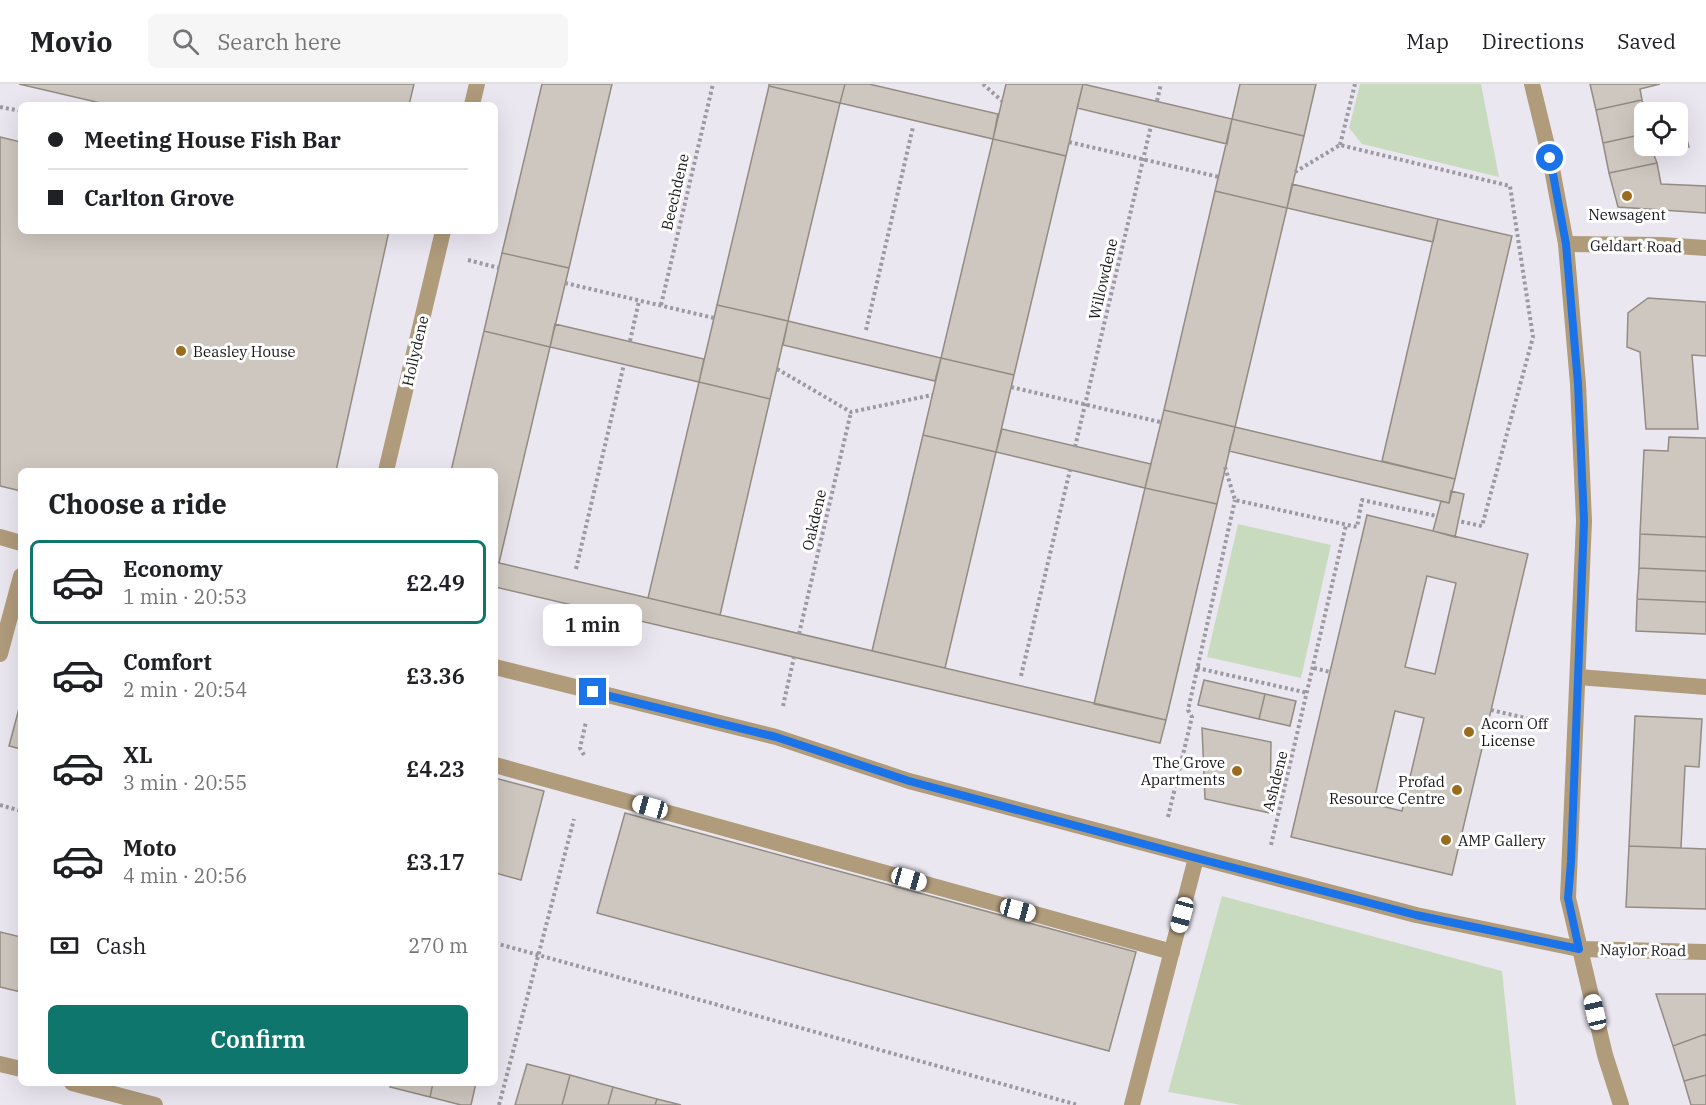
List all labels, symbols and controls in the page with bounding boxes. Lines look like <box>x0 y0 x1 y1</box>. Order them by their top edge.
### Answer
search box <box>148 14 568 68</box>
text: Movio <box>30 23 112 60</box>
icon: search <box>169 25 202 58</box>
text: Search here <box>217 27 341 56</box>
text: Map <box>1406 27 1449 55</box>
text: Directions <box>1482 27 1584 55</box>
text: Saved <box>1617 27 1676 55</box>
map controls <box>1634 102 1688 156</box>
button: locate <box>1634 102 1688 156</box>
text: Meeting House Fish Bar <box>84 125 341 154</box>
route start <box>1536 144 1563 171</box>
street label: Beechdene <box>657 152 693 232</box>
text: Carlton Grove <box>84 183 235 212</box>
marker: Newsagent <box>1620 189 1634 203</box>
place label: Newsagent <box>1588 205 1666 224</box>
street label: Geldart Road <box>1590 236 1682 256</box>
street label: Willowdene <box>1084 237 1122 321</box>
street label: Hollydene <box>398 314 432 388</box>
place label: Beasley House <box>193 342 296 361</box>
marker: Beasley House <box>174 344 188 358</box>
text: Choose a ride <box>48 486 227 521</box>
street label: Oakdene <box>798 488 830 552</box>
text: Economy <box>123 554 223 583</box>
icon: car <box>51 555 105 609</box>
text: £2.49 <box>406 568 465 597</box>
text: 1 min · 20:53 <box>123 583 247 610</box>
callout: 1 min <box>544 605 642 647</box>
text: 1 min <box>565 611 620 638</box>
text: Comfort <box>123 647 212 676</box>
icon: car <box>51 648 105 702</box>
text: £3.36 <box>406 661 465 690</box>
text: 2 min · 20:54 <box>123 676 247 703</box>
route end <box>579 678 606 705</box>
place label: Acorn Off License <box>1481 714 1549 750</box>
marker: Acorn Off License <box>1462 725 1476 739</box>
text: XL <box>123 740 153 769</box>
icon: car <box>51 741 105 795</box>
street label: Ashdene <box>1258 749 1292 813</box>
place label: The Grove Apartments <box>1141 753 1225 789</box>
text: £4.23 <box>406 754 465 783</box>
marker: The Grove Apartments <box>1230 764 1244 778</box>
text: 3 min · 20:55 <box>123 769 247 796</box>
place label: Profad Resource Centre <box>1329 772 1445 808</box>
marker: Profad Resource Centre <box>1450 783 1464 797</box>
car <box>630 793 670 821</box>
place label: AMP Gallery <box>1458 831 1546 850</box>
text: Moto <box>123 833 177 862</box>
marker: AMP Gallery <box>1439 833 1453 847</box>
icon: car <box>51 834 105 888</box>
text: £3.17 <box>406 847 465 876</box>
text: 4 min · 20:56 <box>123 862 247 889</box>
car <box>889 865 929 893</box>
car <box>1169 895 1195 935</box>
car <box>998 897 1038 923</box>
icon: cash <box>48 929 81 962</box>
text: Cash <box>96 931 147 960</box>
text: 270 m <box>408 932 468 959</box>
street label: Naylor Road <box>1600 940 1686 960</box>
car <box>1582 992 1608 1032</box>
button: Confirm <box>48 1005 468 1074</box>

